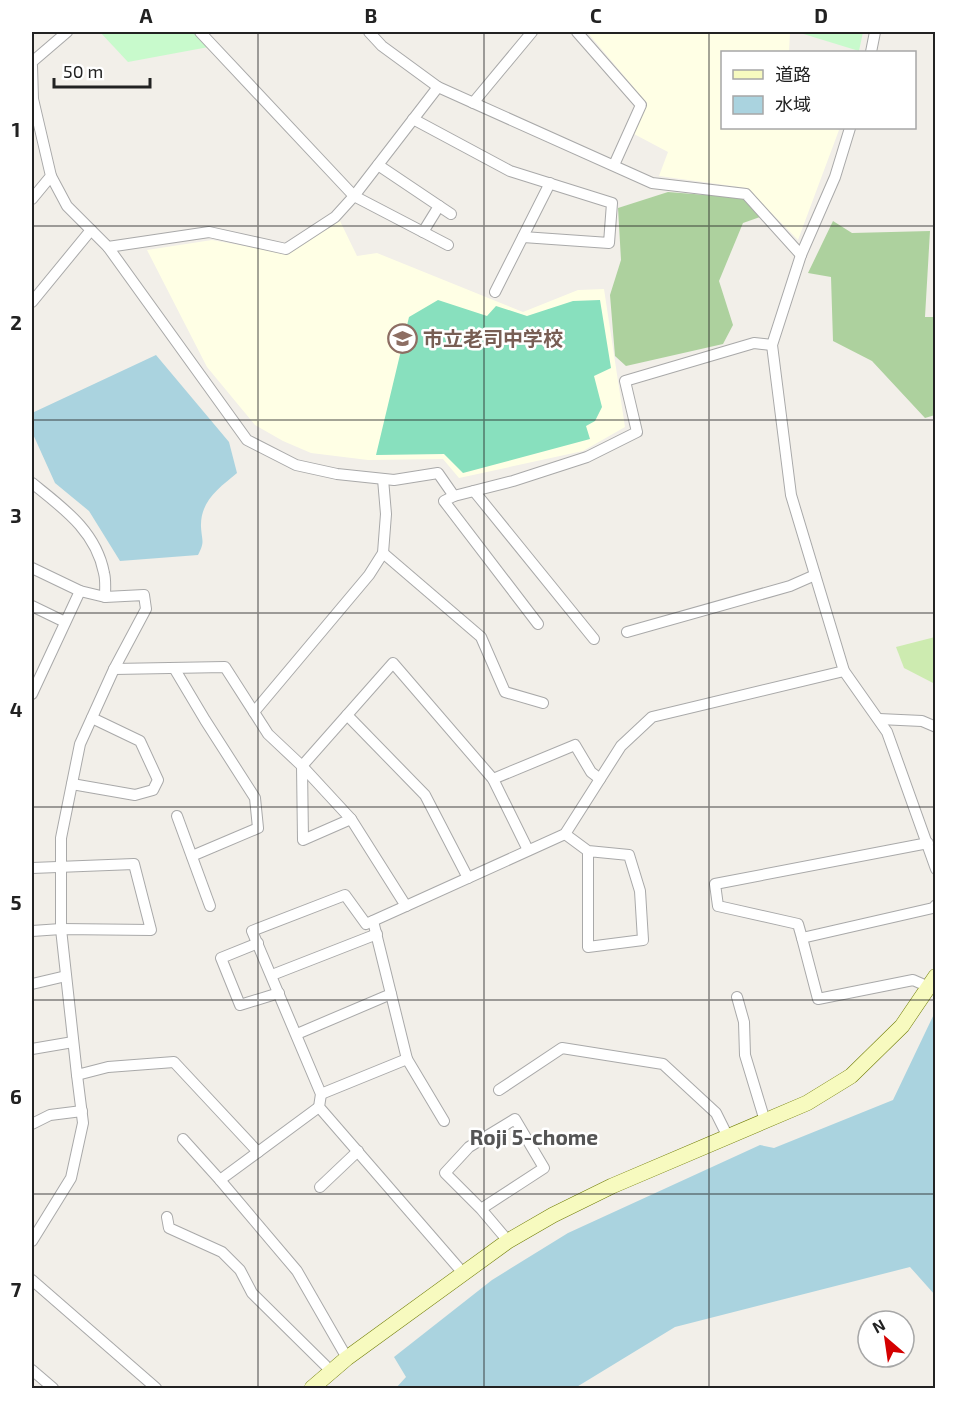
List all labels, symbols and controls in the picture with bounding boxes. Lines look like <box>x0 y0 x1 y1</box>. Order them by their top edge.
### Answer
text: A <box>139 3 153 27</box>
text: B <box>365 3 377 27</box>
text: C <box>590 3 602 27</box>
text: D <box>814 3 828 27</box>
scale bar <box>54 51 150 89</box>
legend <box>721 51 916 129</box>
text: 50 m <box>63 60 103 82</box>
text: 道路 <box>775 63 811 85</box>
text: 水域 <box>775 93 811 115</box>
text: 1 <box>12 117 20 141</box>
text: 2 <box>10 310 22 334</box>
school or university icon: 市立老司中学校 <box>386 323 418 355</box>
place label: 市立老司中学校 <box>423 326 563 350</box>
text: 3 <box>10 503 22 527</box>
text: 4 <box>10 697 23 721</box>
text: 5 <box>10 890 22 914</box>
text: 6 <box>10 1084 22 1108</box>
district label: Roji 5-chome <box>470 1124 598 1149</box>
text: 7 <box>11 1277 22 1301</box>
north arrow <box>856 1309 916 1369</box>
text: N <box>869 1314 888 1337</box>

